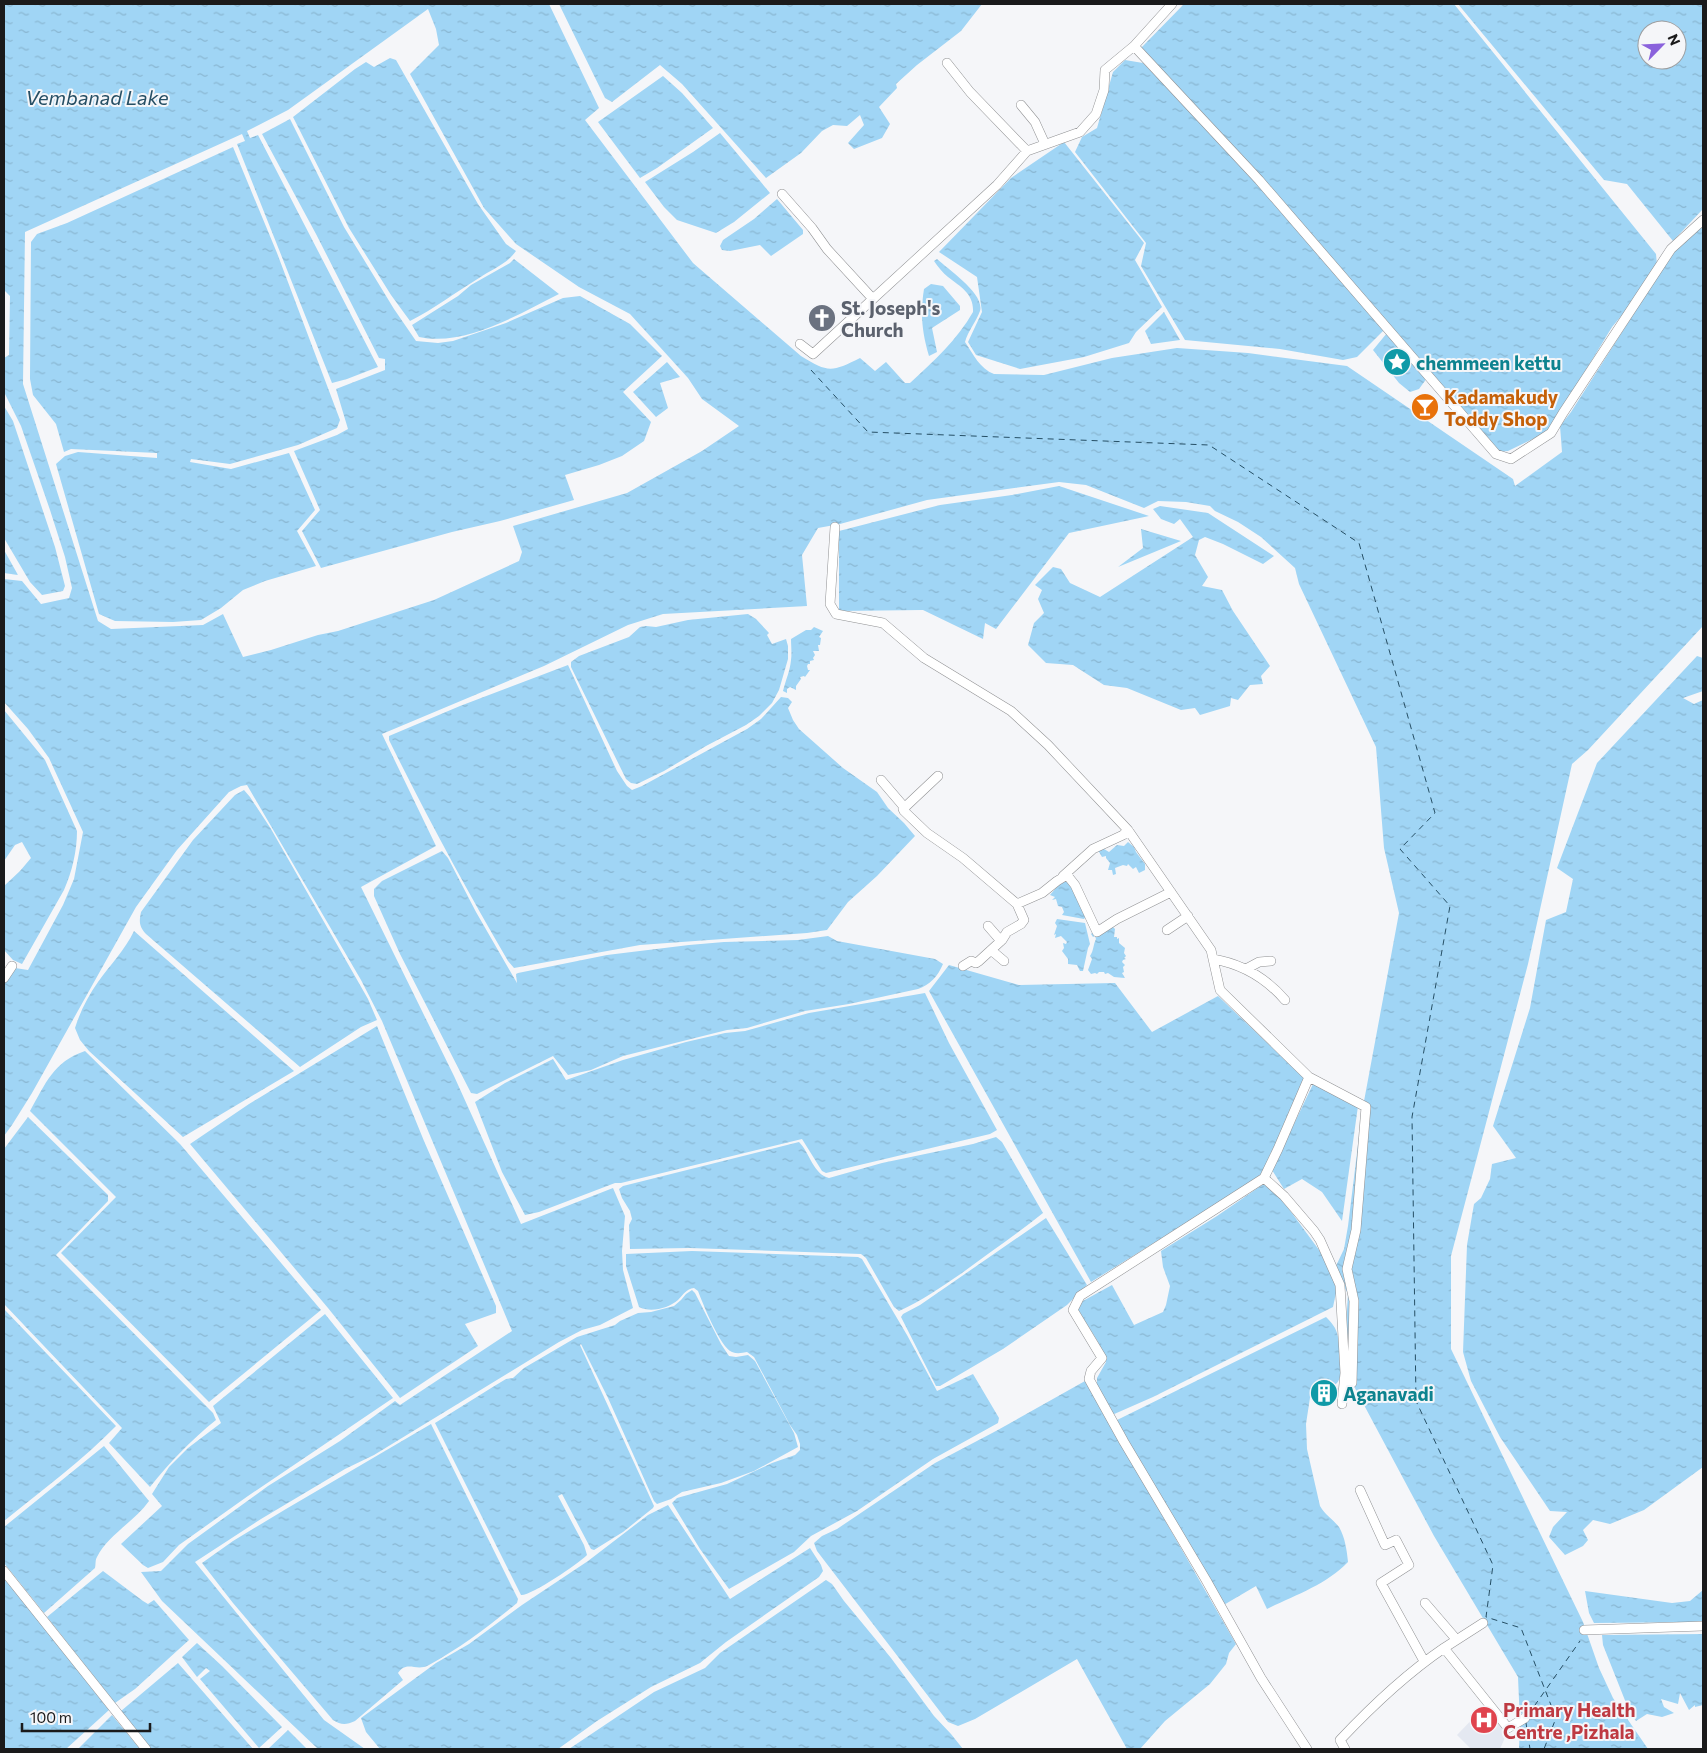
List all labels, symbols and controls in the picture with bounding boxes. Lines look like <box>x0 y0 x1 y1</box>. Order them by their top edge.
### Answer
north arrow <box>1637 20 1687 70</box>
text: N <box>1664 31 1684 48</box>
water label: Vembanad Lake <box>26 85 169 109</box>
place label: St. Joseph's Church <box>841 296 941 341</box>
church icon: St. Joseph's Church <box>807 303 837 333</box>
place icon: chemmeen kettu <box>1382 347 1412 377</box>
place label: chemmeen kettu <box>1416 351 1561 374</box>
place label: Kadamakudy Toddy Shop <box>1444 385 1559 430</box>
bar icon: Kadamakudy Toddy Shop <box>1410 392 1440 422</box>
building icon: Aganavadi <box>1309 1378 1339 1408</box>
place label: Aganavadi <box>1343 1382 1434 1405</box>
place label: Primary Health Centre ,Pizhala <box>1503 1698 1635 1743</box>
scale bar <box>22 1700 150 1732</box>
hospital icon: Primary Health Centre ,Pizhala <box>1469 1705 1499 1735</box>
text: 100 m <box>30 1708 72 1726</box>

